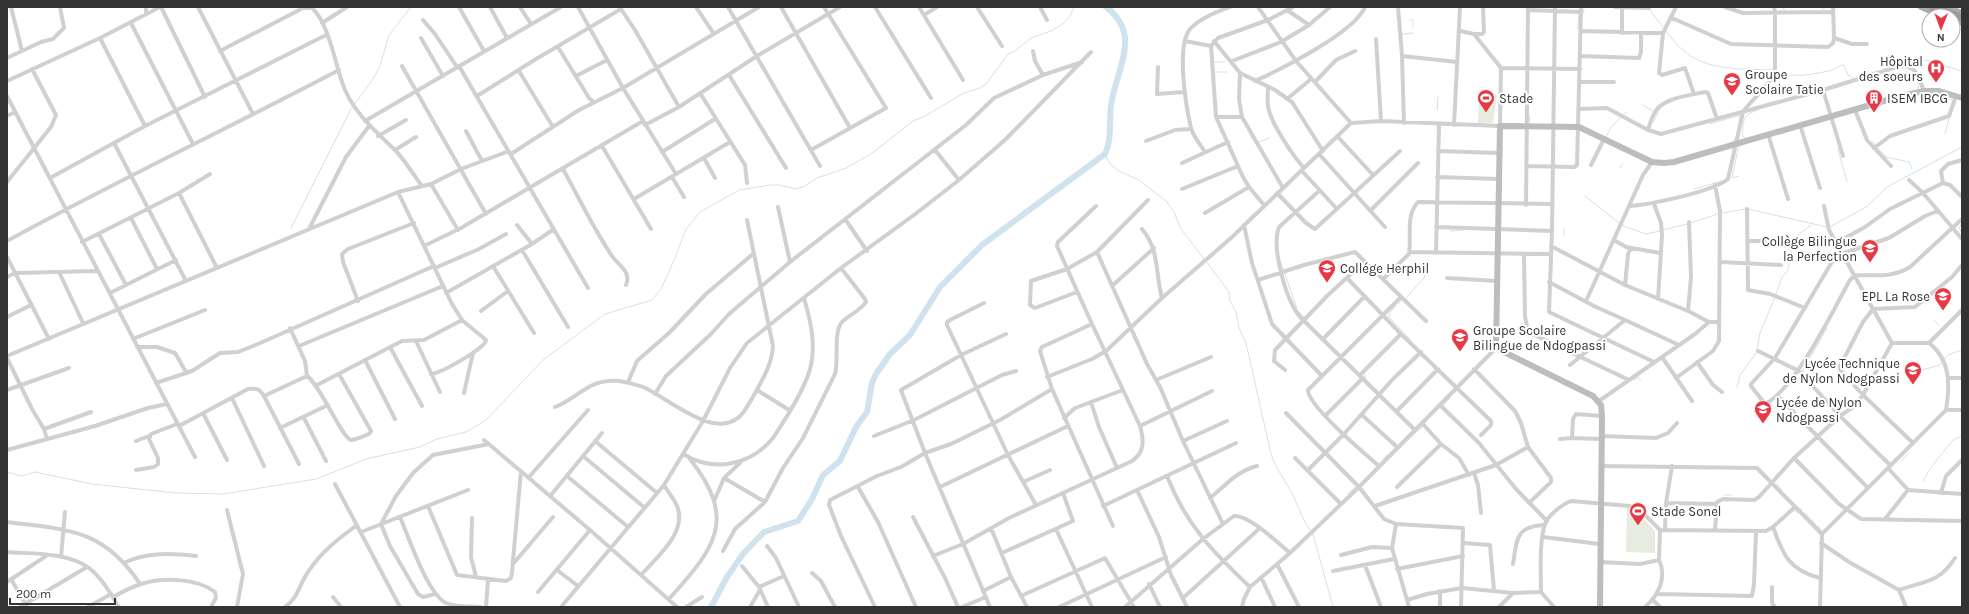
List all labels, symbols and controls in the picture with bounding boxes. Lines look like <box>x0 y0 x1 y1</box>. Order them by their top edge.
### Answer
north arrow <box>1921 8 1961 48</box>
text: N <box>1937 31 1945 44</box>
place label: Hôpital des soeurs <box>1859 54 1923 84</box>
hospital icon: Hôpital des soeurs <box>1926 58 1946 83</box>
place label: Groupe Scolaire Tatie <box>1745 67 1824 97</box>
school or university icon: Groupe Scolaire Tatie <box>1722 71 1742 96</box>
sports icon: Stade <box>1476 88 1496 113</box>
building icon: ISEM IBCG <box>1864 88 1884 113</box>
place label: Stade <box>1499 91 1534 106</box>
place label: ISEM IBCG <box>1887 91 1948 106</box>
place label: Collège Bilingue la Perfection <box>1762 234 1857 264</box>
school or university icon: Collège Bilingue la Perfection <box>1860 238 1880 263</box>
school or university icon: Collége Herphil <box>1317 258 1337 283</box>
place label: Collége Herphil <box>1340 261 1429 276</box>
school or university icon: EPL La Rose <box>1933 286 1953 311</box>
place label: EPL La Rose <box>1861 289 1930 304</box>
place label: Groupe Scolaire Bilingue de Ndogpassi <box>1473 323 1606 353</box>
school or university icon: Groupe Scolaire Bilingue de Ndogpassi <box>1450 327 1470 352</box>
place label: Lycée Technique de Nylon Ndogpassi <box>1783 356 1900 386</box>
school or university icon: Lycée Technique de Nylon Ndogpassi <box>1903 360 1923 385</box>
place label: Lycée de Nylon Ndogpassi <box>1776 395 1862 425</box>
school or university icon: Lycée de Nylon Ndogpassi <box>1753 399 1773 424</box>
sports icon: Stade Sonel <box>1628 501 1648 526</box>
place label: Stade Sonel <box>1651 504 1722 519</box>
scale bar <box>10 580 115 606</box>
text: 200 m <box>16 587 51 601</box>

